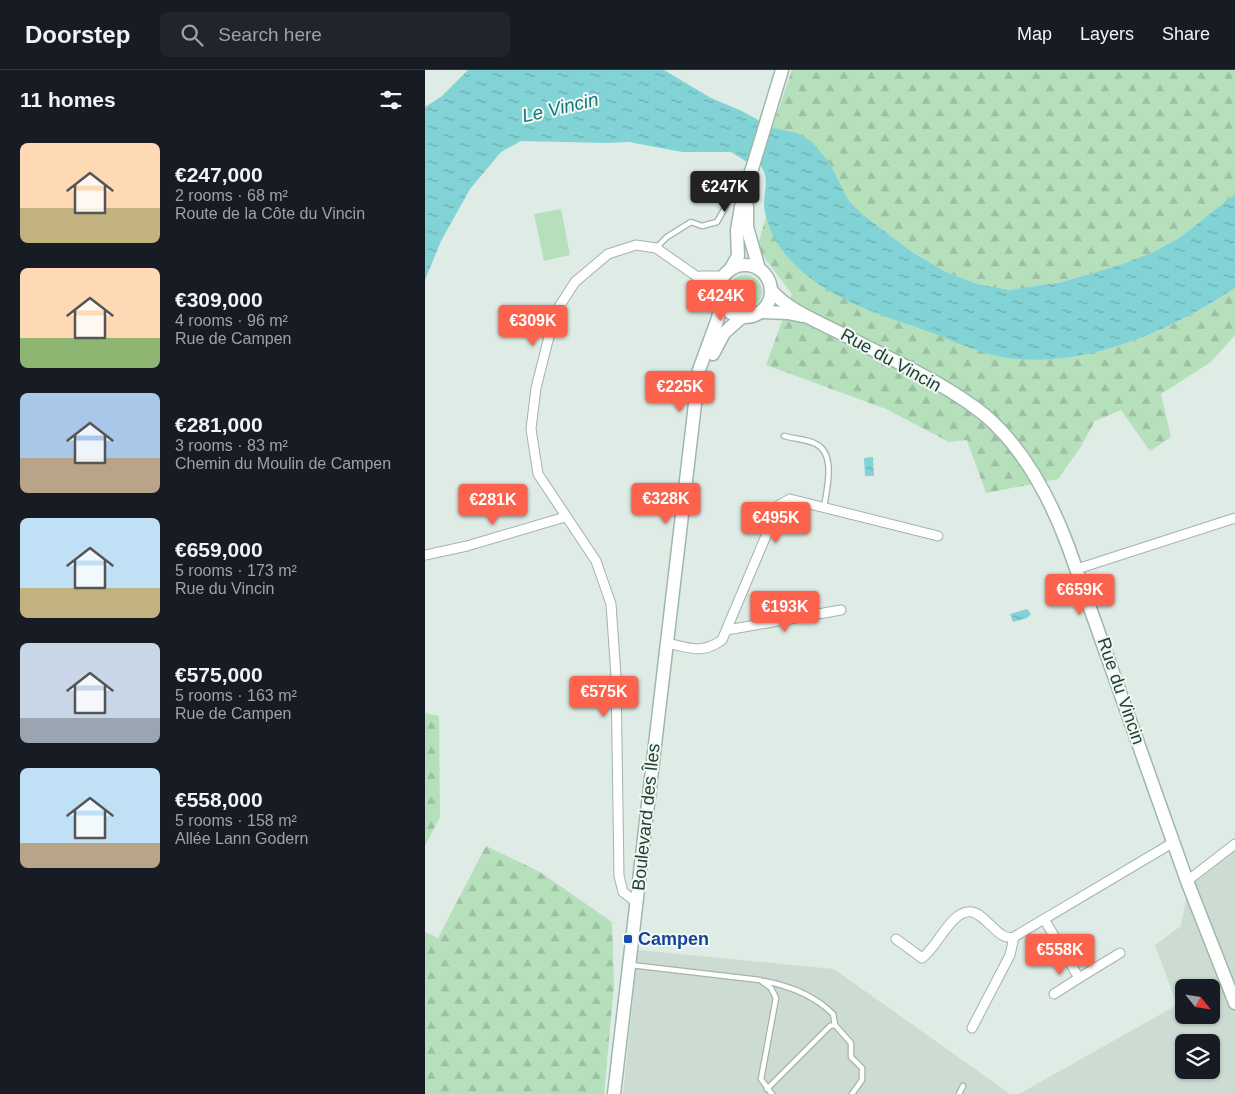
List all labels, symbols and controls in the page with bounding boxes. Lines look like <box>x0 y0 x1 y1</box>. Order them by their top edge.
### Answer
search box <box>160 12 510 57</box>
text: Doorstep <box>25 21 130 48</box>
icon: search <box>178 21 206 49</box>
text: Search here <box>218 24 322 45</box>
text: Map <box>1017 24 1052 44</box>
text: Layers <box>1080 24 1134 44</box>
text: Share <box>1162 24 1210 44</box>
icon: filters <box>377 86 405 114</box>
text: 11 homes <box>20 88 116 111</box>
water label: Le Vincin <box>520 89 600 126</box>
icon: home <box>60 163 120 223</box>
text: €247,000 <box>175 163 263 186</box>
pin: €247K <box>690 170 760 213</box>
text: €247K <box>701 178 749 195</box>
text: 2 rooms · 68 m² <box>175 187 288 204</box>
text: Route de la Côte du Vincin <box>175 205 365 222</box>
pin: €424K <box>686 280 756 322</box>
text: €424K <box>697 287 745 304</box>
icon: home <box>60 288 120 348</box>
text: €309,000 <box>175 288 263 311</box>
pin: €309K <box>498 304 568 347</box>
text: 4 rooms · 96 m² <box>175 312 288 329</box>
text: €309K <box>509 312 557 329</box>
street label: Rue du Vincin <box>837 324 945 396</box>
text: Rue de Campen <box>175 330 292 347</box>
pin: €225K <box>645 370 715 413</box>
text: €225K <box>656 378 704 395</box>
icon: home <box>60 413 120 473</box>
text: €281,000 <box>175 413 263 436</box>
text: 3 rooms · 83 m² <box>175 437 288 454</box>
text: Chemin du Moulin de Campen <box>175 455 391 472</box>
pin: €328K <box>631 482 701 525</box>
pin: €281K <box>458 484 528 526</box>
text: €328K <box>642 490 690 507</box>
text: €281K <box>469 491 517 508</box>
pin: €495K <box>741 502 811 544</box>
text: €495K <box>752 509 800 526</box>
icon: home <box>60 538 120 598</box>
text: €659,000 <box>175 538 263 561</box>
text: 5 rooms · 173 m² <box>175 562 297 579</box>
pin: €659K <box>1045 574 1115 616</box>
text: Rue du Vincin <box>175 580 274 597</box>
text: €659K <box>1056 581 1104 598</box>
pin: €193K <box>750 590 820 633</box>
text: €193K <box>761 598 809 615</box>
street label: Rue du Vincin <box>1093 635 1149 747</box>
icon: home <box>60 663 120 723</box>
text: €575,000 <box>175 663 263 686</box>
pin: €575K <box>569 676 639 718</box>
text: €575K <box>580 683 628 700</box>
text: 5 rooms · 163 m² <box>175 687 297 704</box>
text: Rue de Campen <box>175 705 292 722</box>
street label: Boulevard des Îles <box>628 742 664 892</box>
icon: home <box>60 788 120 848</box>
text: €558,000 <box>175 788 263 811</box>
text: 5 rooms · 158 m² <box>175 812 297 829</box>
text: Allée Lann Godern <box>175 830 308 847</box>
place label: Campen <box>638 929 709 949</box>
marker: Campen <box>622 933 634 945</box>
pin: €558K <box>1025 934 1095 976</box>
text: €558K <box>1036 941 1084 958</box>
north arrow <box>1175 979 1220 1024</box>
map controls <box>1175 979 1220 1079</box>
button: layers <box>1175 1034 1220 1079</box>

